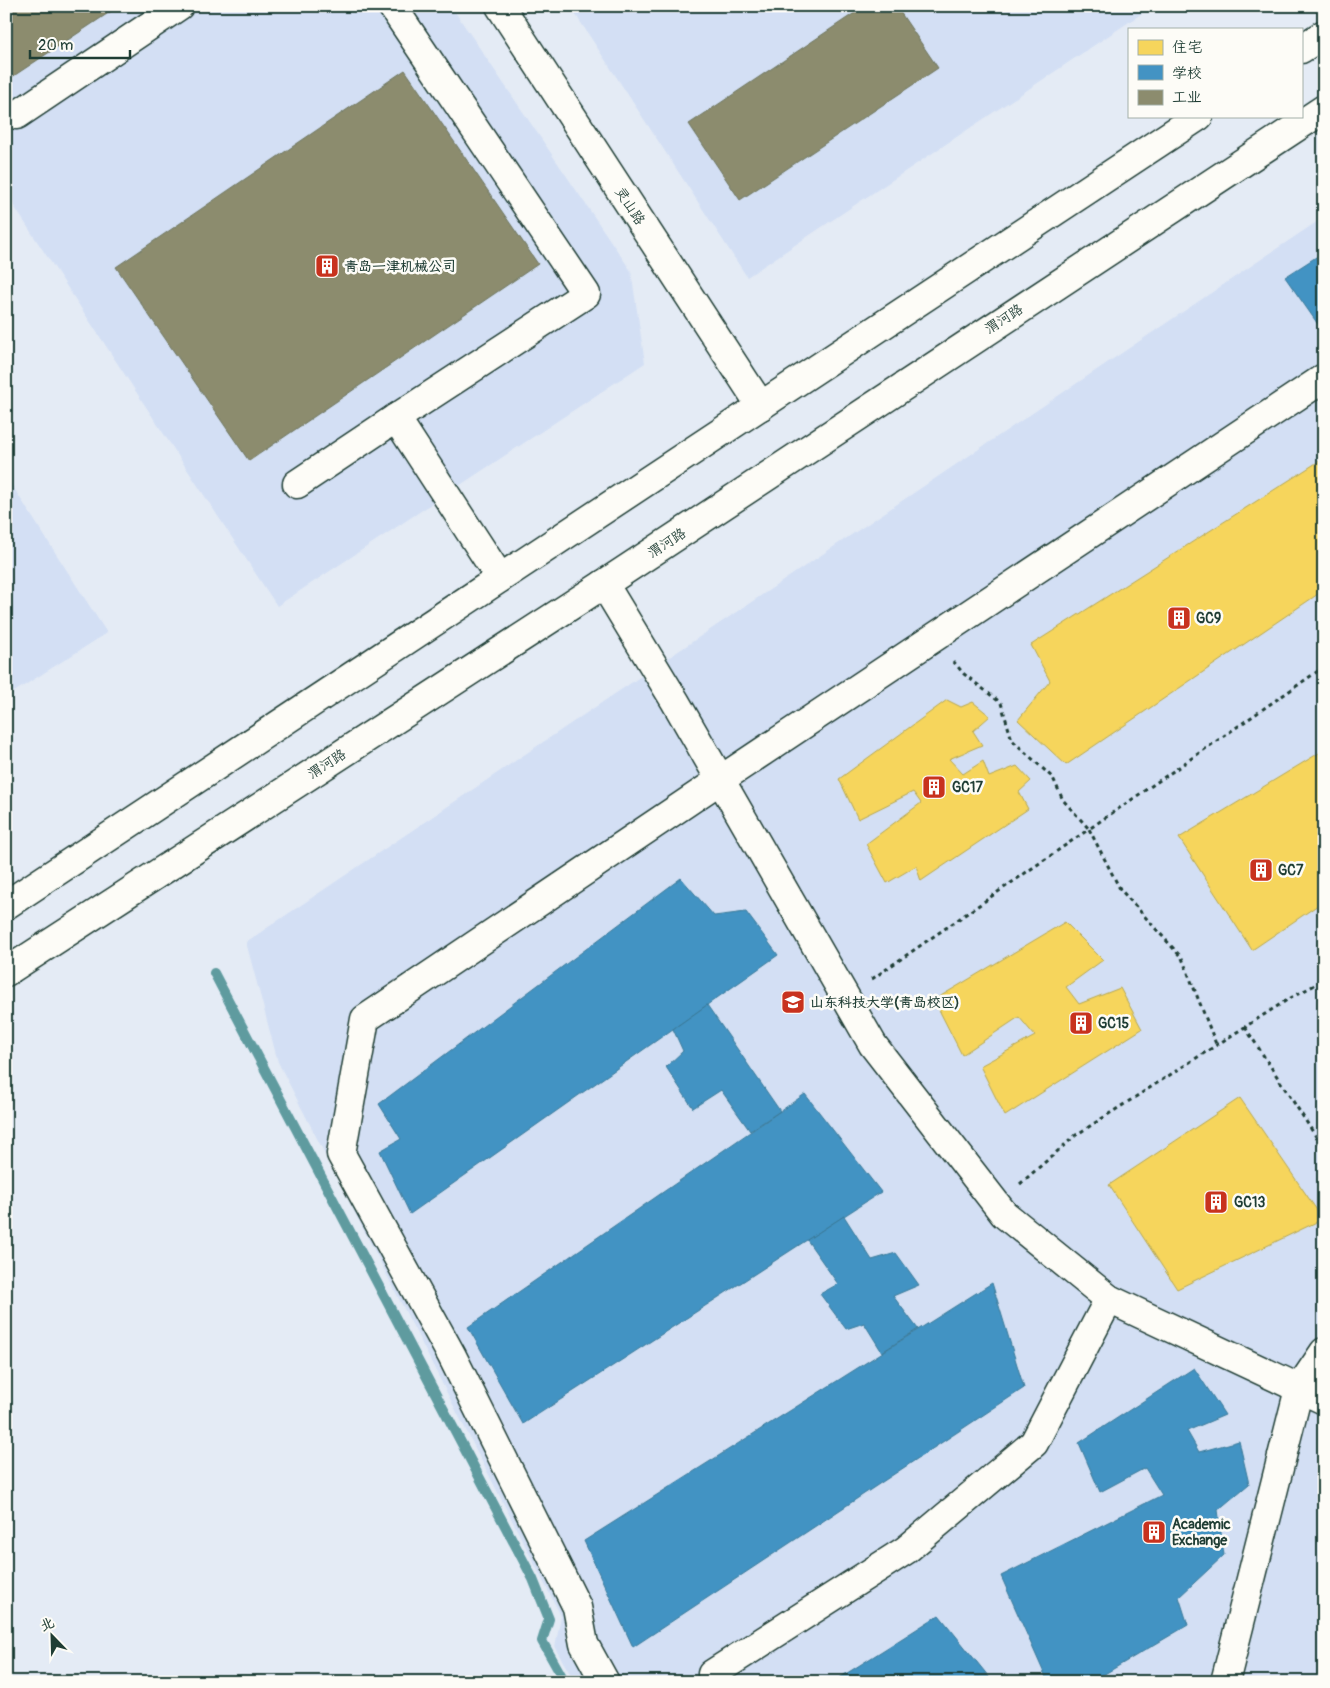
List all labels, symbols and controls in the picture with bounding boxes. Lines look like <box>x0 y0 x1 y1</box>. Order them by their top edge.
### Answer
scale bar <box>30 28 130 60</box>
legend <box>1128 28 1302 118</box>
text: 20 m <box>38 36 73 55</box>
text: 住宅 <box>1172 38 1202 57</box>
text: 学校 <box>1172 64 1202 83</box>
text: 工业 <box>1172 88 1202 107</box>
street label: 灵山路 <box>611 184 649 228</box>
building icon: 青岛一津机械公司 <box>314 253 340 279</box>
place label: 青岛一津机械公司 <box>344 258 456 275</box>
street label: 渭河路 <box>982 300 1026 338</box>
street label: 渭河路 <box>645 524 689 562</box>
building icon: GC9 <box>1166 605 1192 631</box>
place label: GC9 <box>1196 610 1221 627</box>
street label: 渭河路 <box>305 745 349 783</box>
building icon: GC17 <box>921 774 947 800</box>
place label: GC17 <box>952 779 983 796</box>
building icon: GC7 <box>1248 857 1274 883</box>
place label: GC7 <box>1278 862 1304 879</box>
school or university icon: 山东科技大学(青岛校区) <box>780 989 806 1015</box>
place label: 山东科技大学(青岛校区) <box>810 994 959 1011</box>
building icon: GC15 <box>1068 1010 1094 1036</box>
place label: GC15 <box>1098 1015 1129 1032</box>
building icon: GC13 <box>1203 1189 1229 1215</box>
place label: GC13 <box>1234 1194 1265 1211</box>
place label: Academic Exchange <box>1172 1516 1231 1549</box>
building icon: Academic Exchange <box>1141 1519 1167 1545</box>
north arrow <box>28 1610 78 1660</box>
text: 北 <box>37 1614 57 1635</box>

